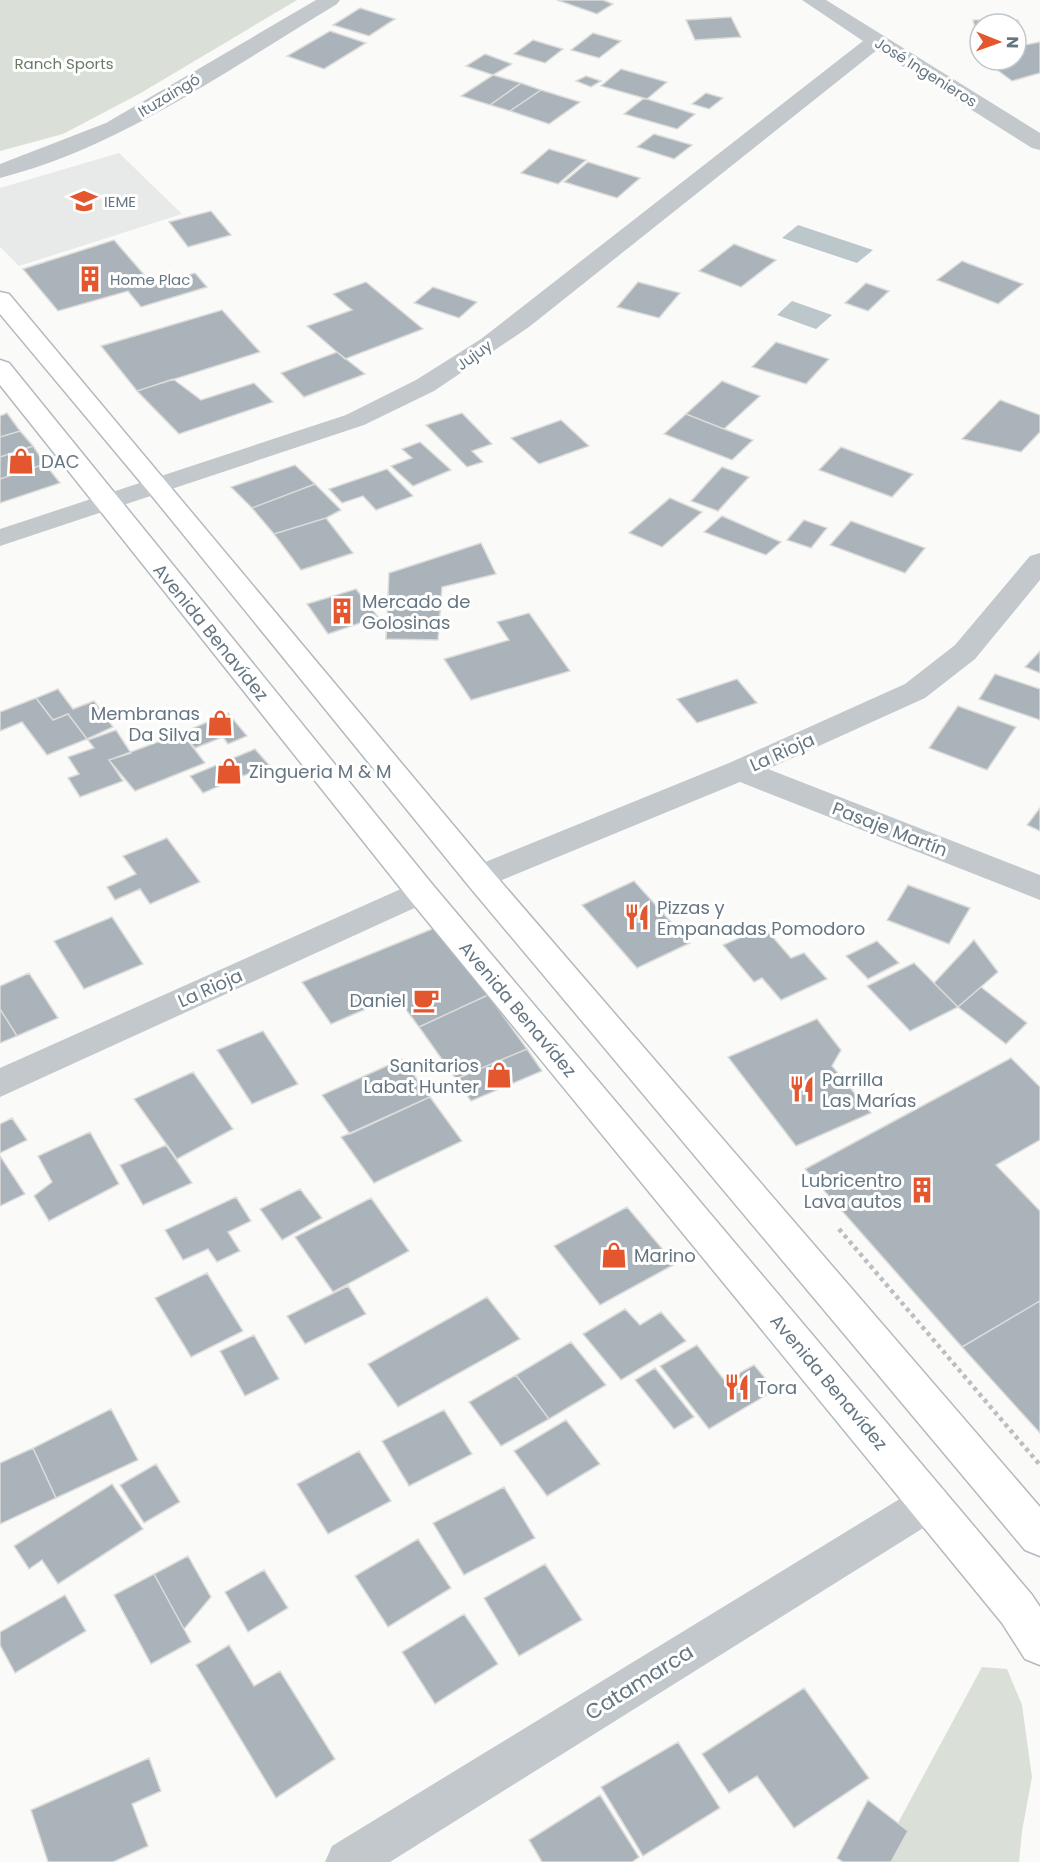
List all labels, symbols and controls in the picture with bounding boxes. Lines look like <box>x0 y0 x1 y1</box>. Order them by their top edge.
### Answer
north arrow <box>968 12 1028 72</box>
street label: José Ingenieros <box>871 32 981 112</box>
text: N <box>1001 36 1024 48</box>
park label: Ranch Sports <box>14 53 114 74</box>
street label: Ituzaingó <box>134 68 204 122</box>
school or university icon: IEME <box>69 186 99 216</box>
place label: IEME <box>104 191 136 212</box>
building icon: Home Plac <box>75 264 105 294</box>
place label: Home Plac <box>110 269 190 290</box>
street label: Jujuy <box>452 335 497 375</box>
shop icon: DAC <box>6 446 36 476</box>
place label: DAC <box>41 449 80 474</box>
street label: Avenida Benavídez <box>148 558 274 706</box>
place label: Mercado de Golosinas <box>362 589 470 635</box>
building icon: Mercado de Golosinas <box>327 596 357 626</box>
place label: Membranas Da Silva <box>91 701 200 747</box>
shop icon: Membranas Da Silva <box>205 708 235 738</box>
street label: La Rioja <box>746 727 818 777</box>
shop icon: Zingueria M & M <box>214 756 244 786</box>
place label: Zingueria M & M <box>249 759 392 784</box>
street label: Pasaje Martín <box>829 796 951 862</box>
place label: Pizzas y Empanadas Pomodoro <box>657 895 865 941</box>
restaurant icon: Pizzas y Empanadas Pomodoro <box>622 902 652 932</box>
street label: Avenida Benavídez <box>454 936 582 1082</box>
street label: La Rioja <box>174 963 246 1013</box>
cafe icon: Daniel <box>411 985 441 1015</box>
place label: Daniel <box>350 988 406 1013</box>
place label: Sanitarios Labat Hunter <box>363 1053 479 1099</box>
shop icon: Sanitarios Labat Hunter <box>484 1060 514 1090</box>
place label: Parrilla Las Marías <box>822 1067 917 1113</box>
restaurant icon: Parrilla Las Marías <box>787 1074 817 1104</box>
place label: Lubricentro Lava autos <box>801 1168 902 1214</box>
building icon: Lubricentro Lava autos <box>907 1175 937 1205</box>
shop icon: Marino <box>599 1240 629 1270</box>
place label: Marino <box>634 1243 696 1268</box>
street label: Avenida Benavídez <box>765 1309 893 1455</box>
restaurant icon: Tora <box>722 1372 752 1402</box>
place label: Tora <box>757 1375 797 1400</box>
street label: Catamarca <box>579 1637 699 1727</box>

